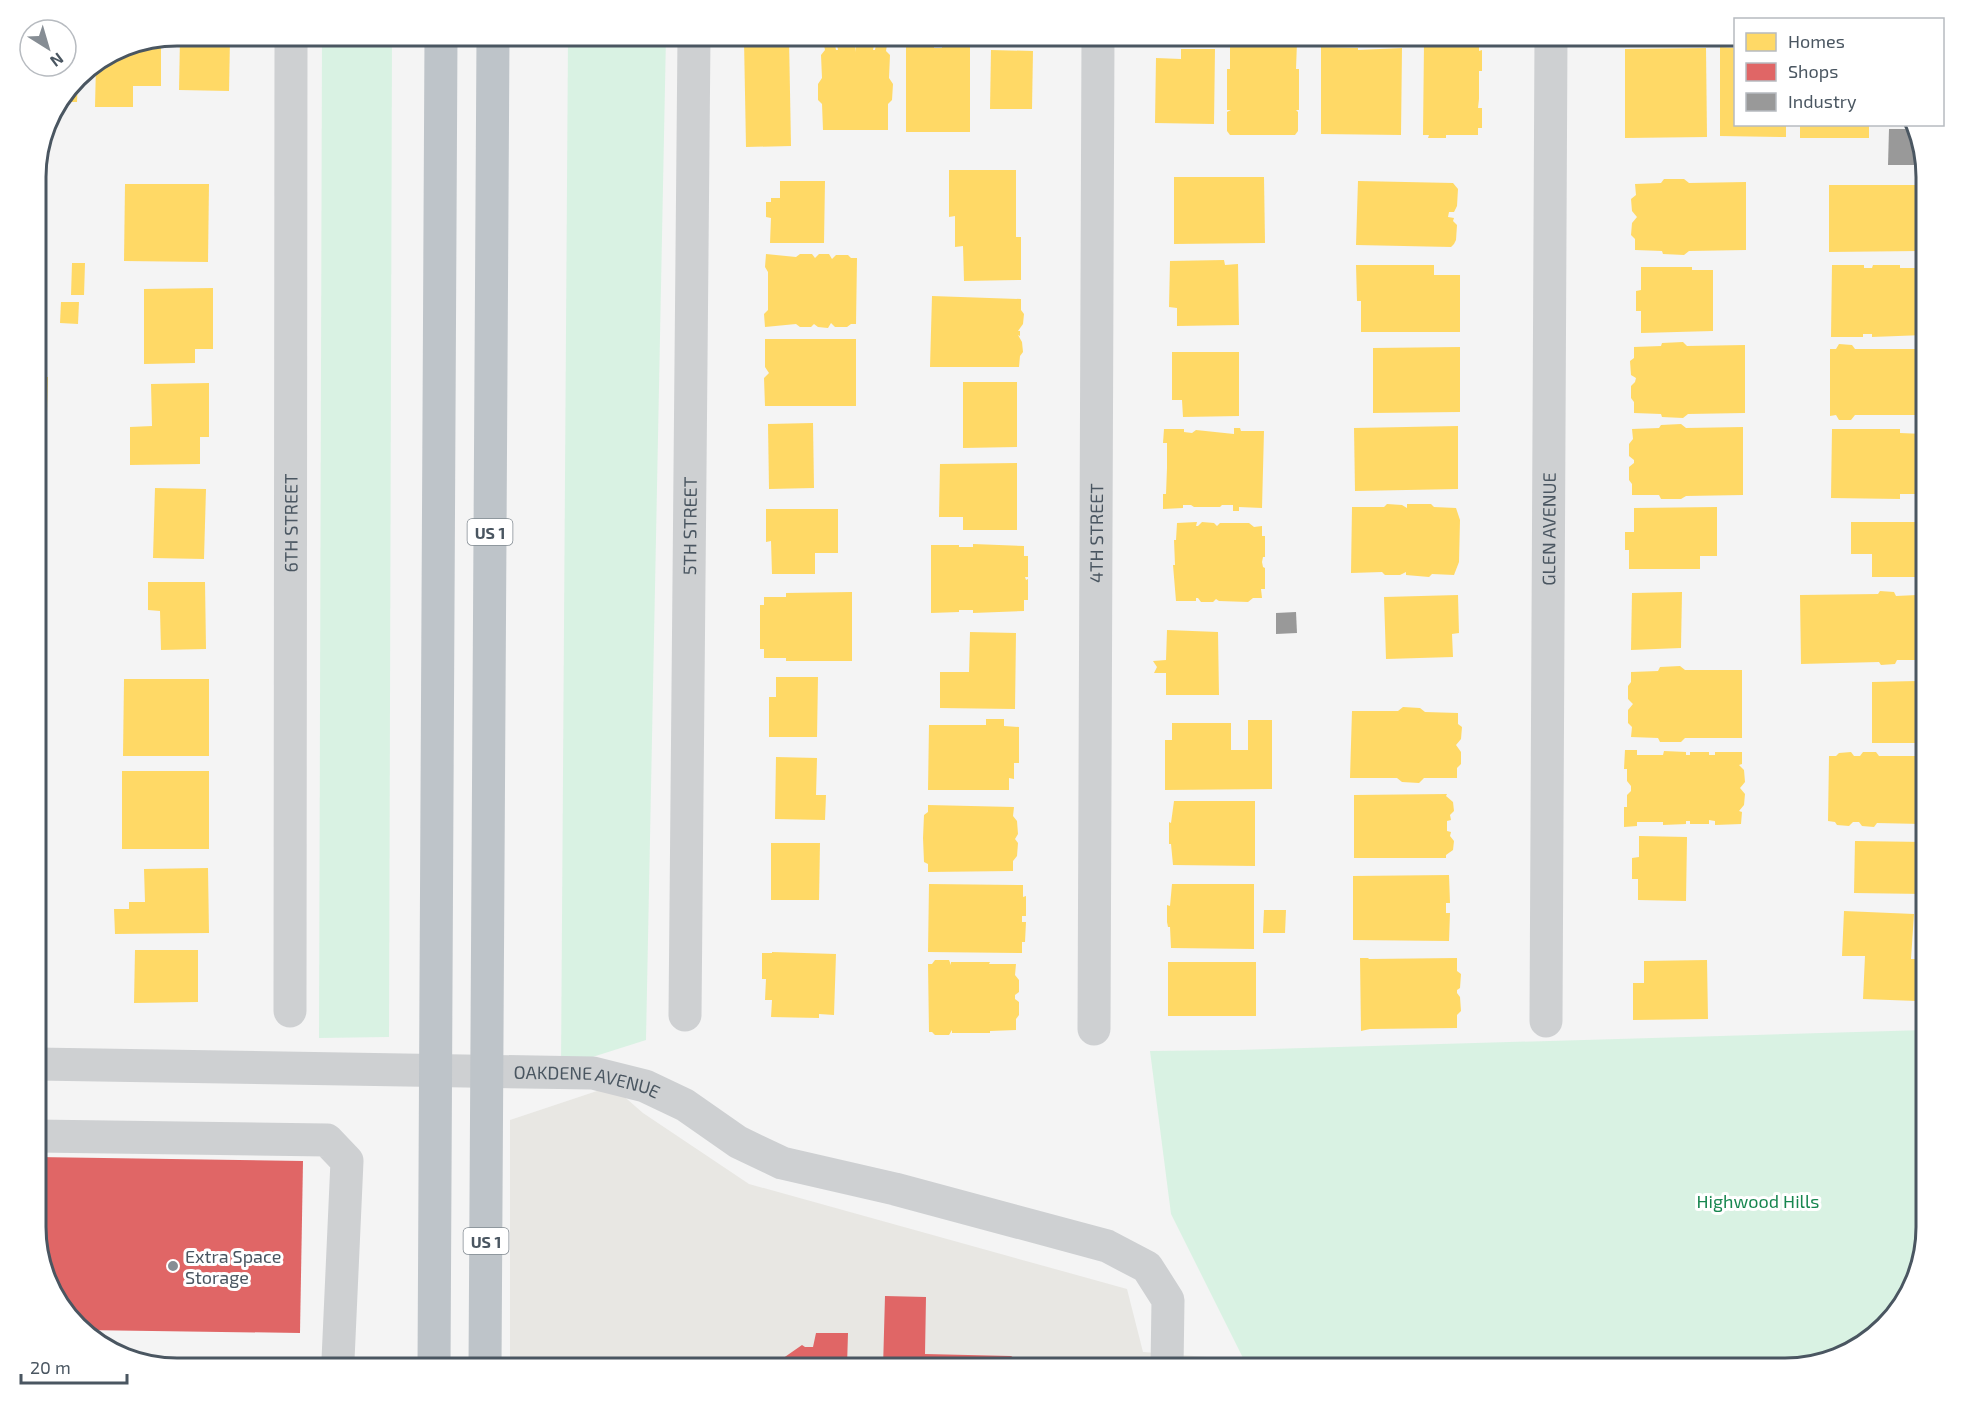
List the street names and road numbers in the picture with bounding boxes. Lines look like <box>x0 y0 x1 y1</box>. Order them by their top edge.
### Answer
street label: GLEN AVENUE <box>1537 472 1560 586</box>
street label: 6TH STREET <box>279 473 302 573</box>
street label: 5TH STREET <box>678 476 701 575</box>
street label: 4TH STREET <box>1085 483 1107 583</box>
road number: US 1 <box>468 519 512 545</box>
street label: OAKDENE AVENUE <box>513 1061 664 1103</box>
road number: US 1 <box>464 1228 508 1254</box>

